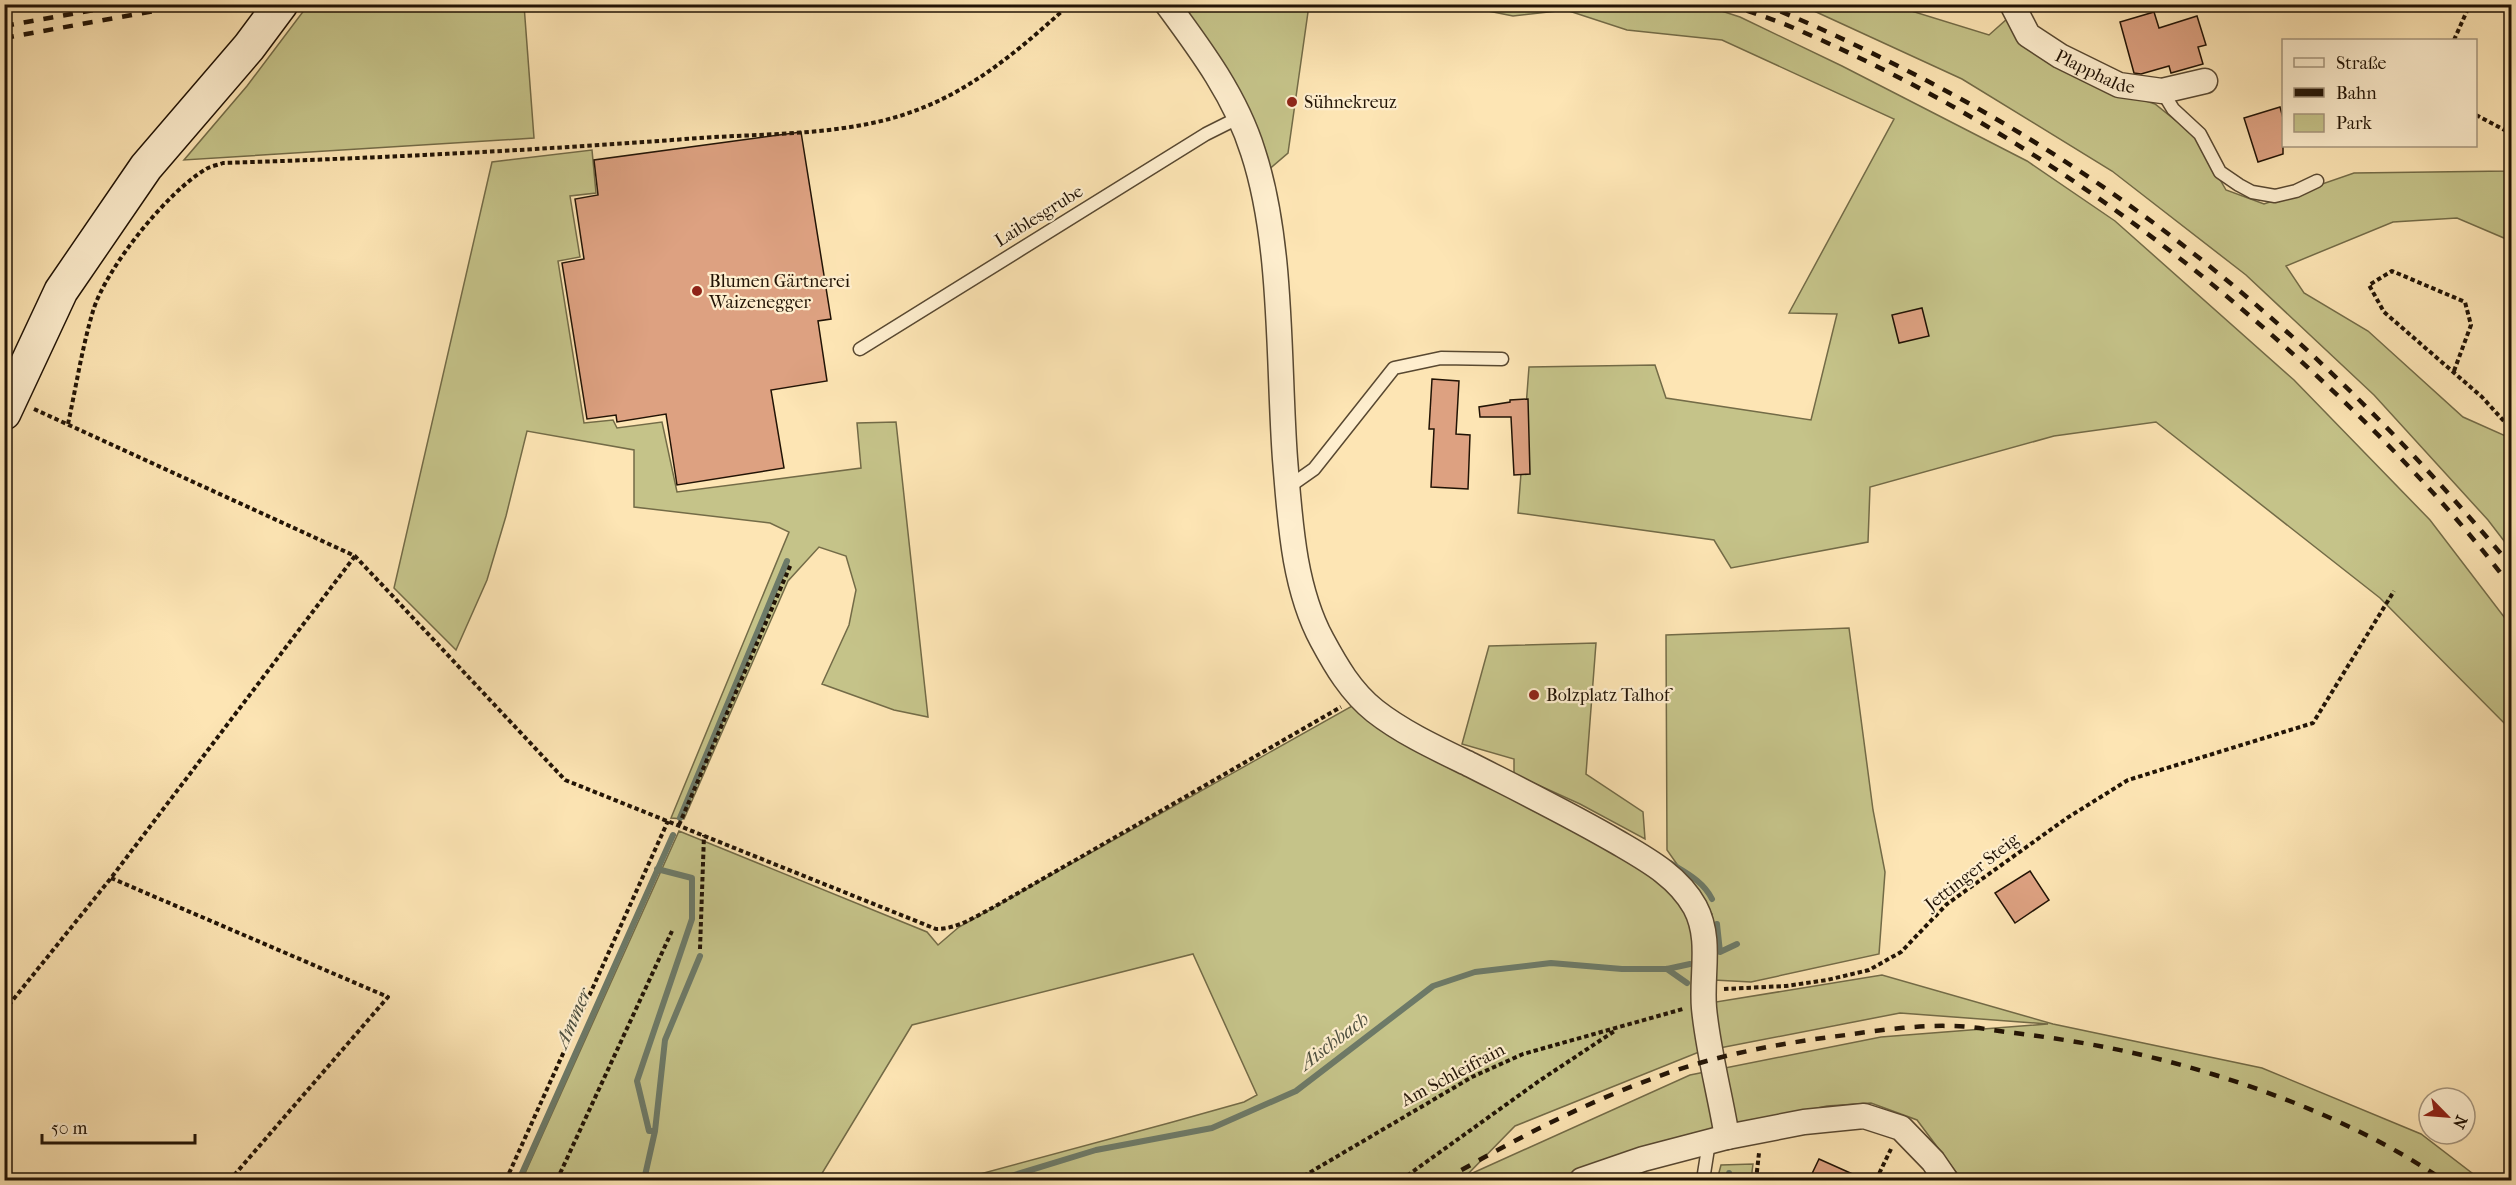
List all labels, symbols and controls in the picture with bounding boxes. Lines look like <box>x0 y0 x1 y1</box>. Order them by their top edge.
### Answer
legend <box>2282 39 2477 147</box>
street label: Plapphalde <box>2052 45 2136 98</box>
text: Straße <box>2336 53 2387 74</box>
text: Bahn <box>2336 83 2377 104</box>
place label: Sühnekreuz <box>1304 92 1397 113</box>
marker: Sühnekreuz <box>1285 95 1299 109</box>
text: Park <box>2336 113 2373 134</box>
street label: Laiblesgrube <box>991 181 1087 251</box>
place label: Blumen Gärtnerei Waizenegger <box>708 271 851 313</box>
marker: Blumen Gärtnerei Waizenegger <box>690 284 704 298</box>
place label: Bolzplatz Talhof <box>1546 685 1674 706</box>
marker: Bolzplatz Talhof <box>1527 688 1541 702</box>
street label: Jettinger Steig <box>1919 829 2023 916</box>
water label: Ammer <box>549 983 597 1054</box>
water label: Aischbach <box>1292 1008 1373 1076</box>
street label: Am Schleifrain <box>1397 1039 1509 1112</box>
north arrow <box>2417 1086 2477 1146</box>
scale bar <box>42 1107 195 1145</box>
text: N <box>2449 1113 2471 1132</box>
text: 50 m <box>51 1118 88 1139</box>

